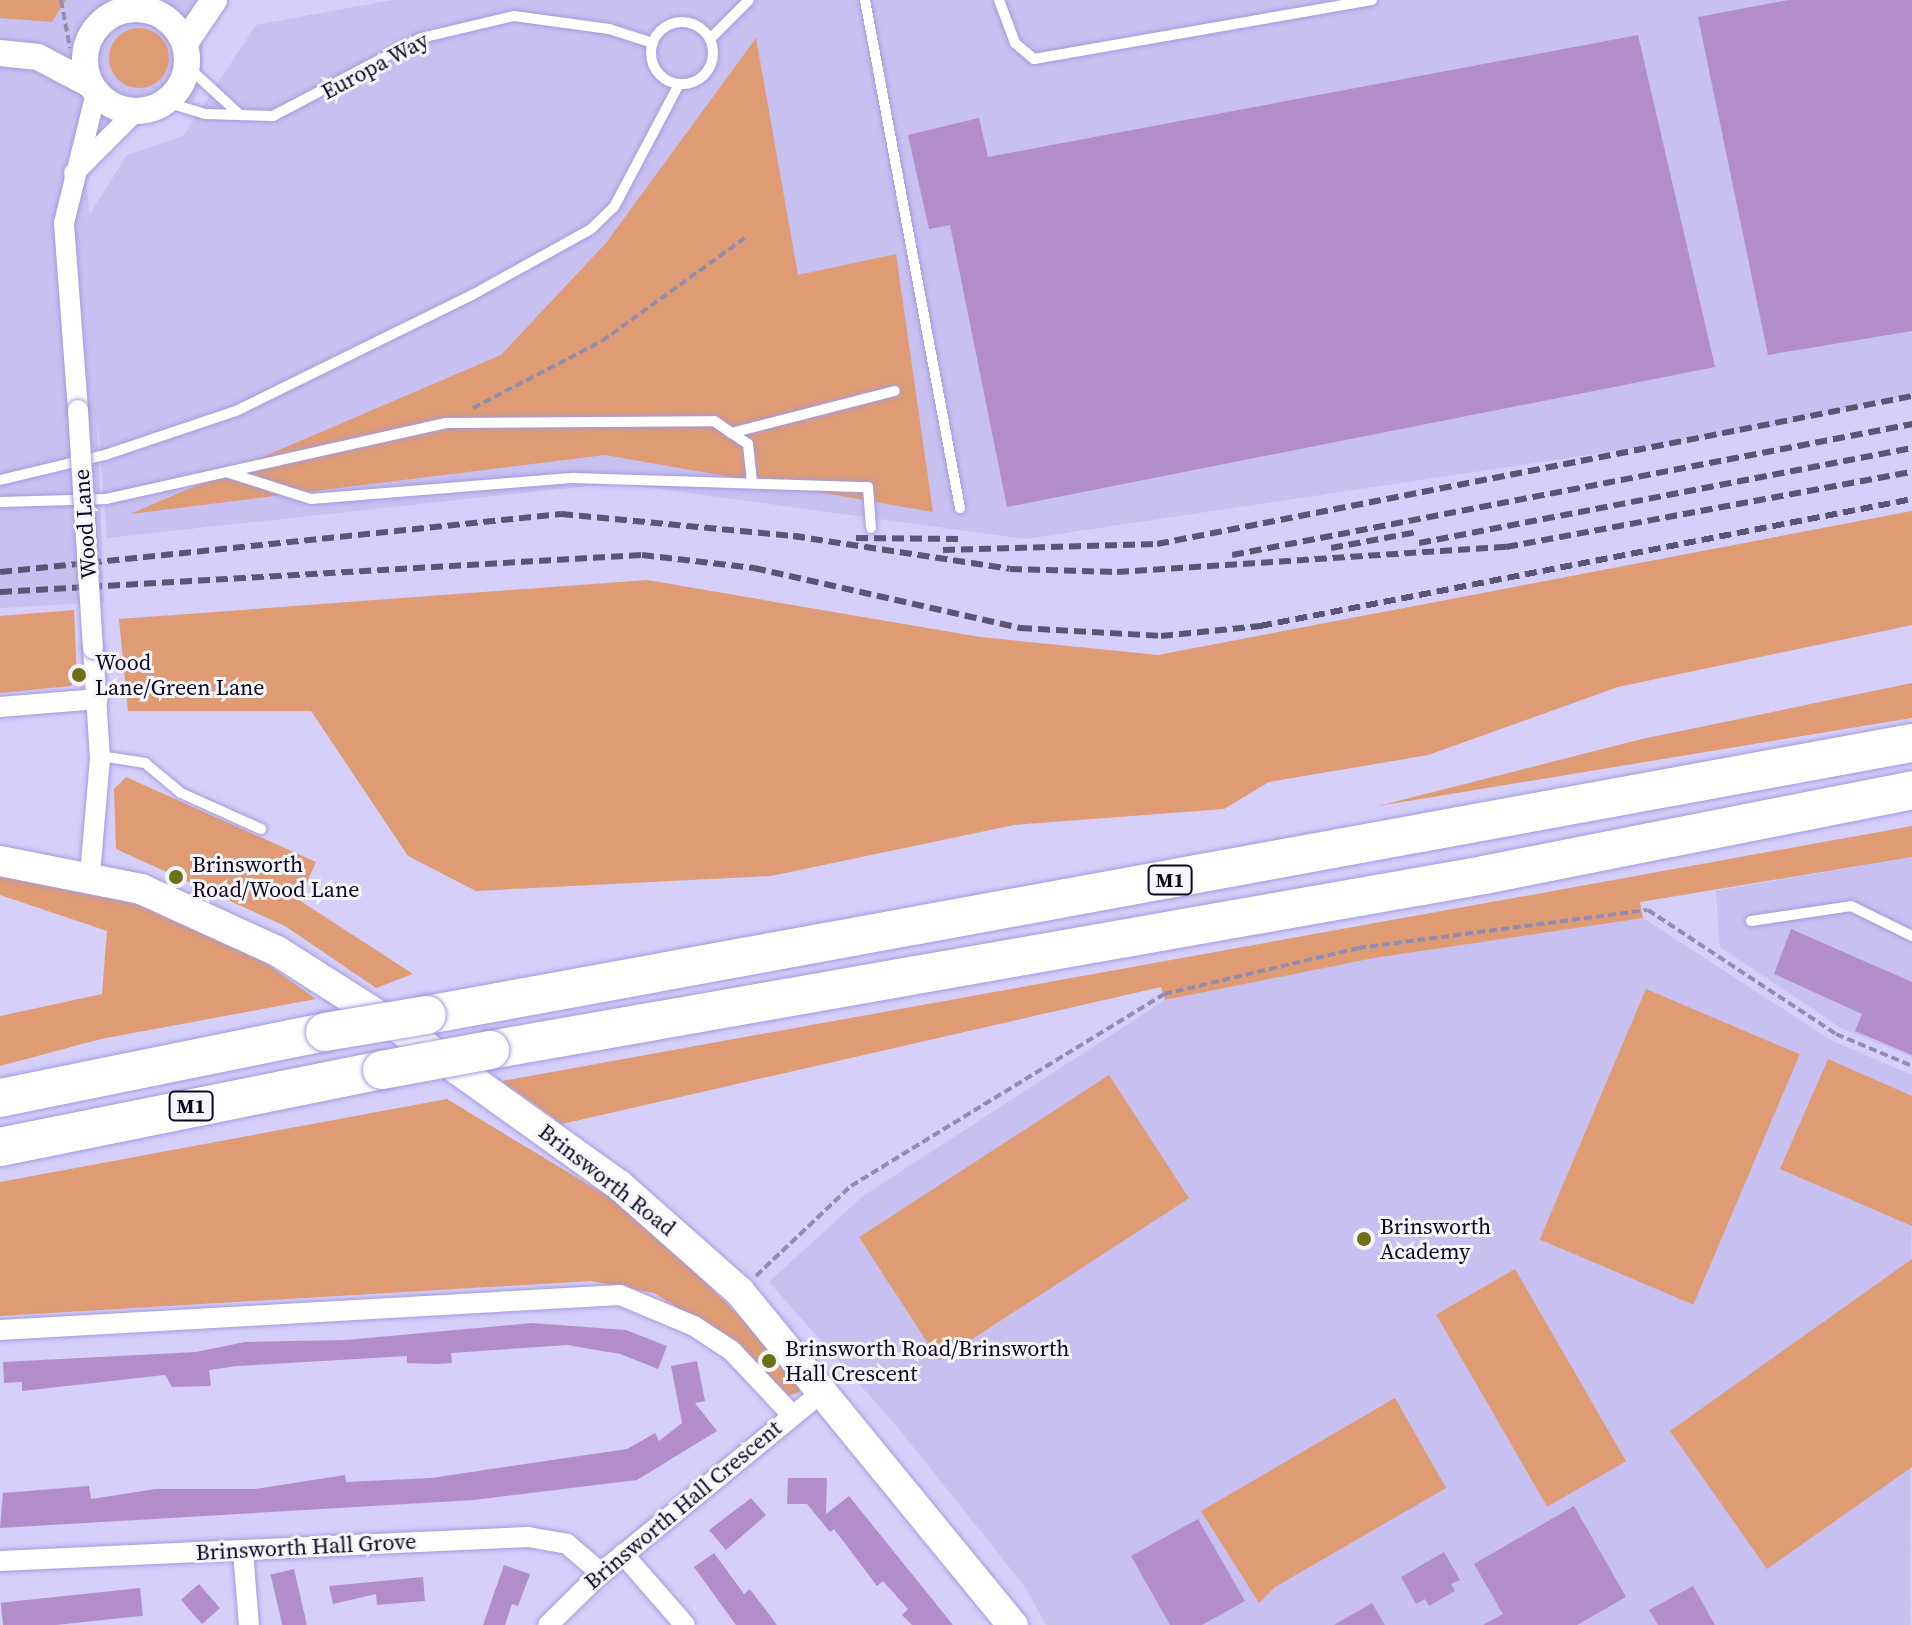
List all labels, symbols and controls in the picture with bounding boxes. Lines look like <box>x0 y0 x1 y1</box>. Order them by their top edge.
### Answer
street label: Europa Way <box>317 27 433 105</box>
street label: Wood Lane <box>68 468 102 580</box>
place label: Wood Lane/Green Lane <box>95 649 265 700</box>
marker: Wood Lane/Green Lane <box>70 666 88 684</box>
place label: Brinsworth Road/Wood Lane <box>192 851 359 902</box>
road number: M1 <box>1146 864 1194 896</box>
marker: Brinsworth Road/Wood Lane <box>167 868 185 886</box>
road number: M1 <box>167 1090 215 1122</box>
street label: Brinsworth Road <box>533 1118 681 1242</box>
place label: Brinsworth Academy <box>1380 1213 1491 1264</box>
marker: Brinsworth Academy <box>1355 1230 1373 1248</box>
place label: Brinsworth Road/Brinsworth Hall Crescent <box>785 1335 1069 1386</box>
marker: Brinsworth Road/Brinsworth Hall Crescent <box>760 1352 778 1370</box>
street label: Brinsworth Hall Crescent <box>579 1415 787 1595</box>
street label: Brinsworth Hall Grove <box>195 1528 417 1566</box>

